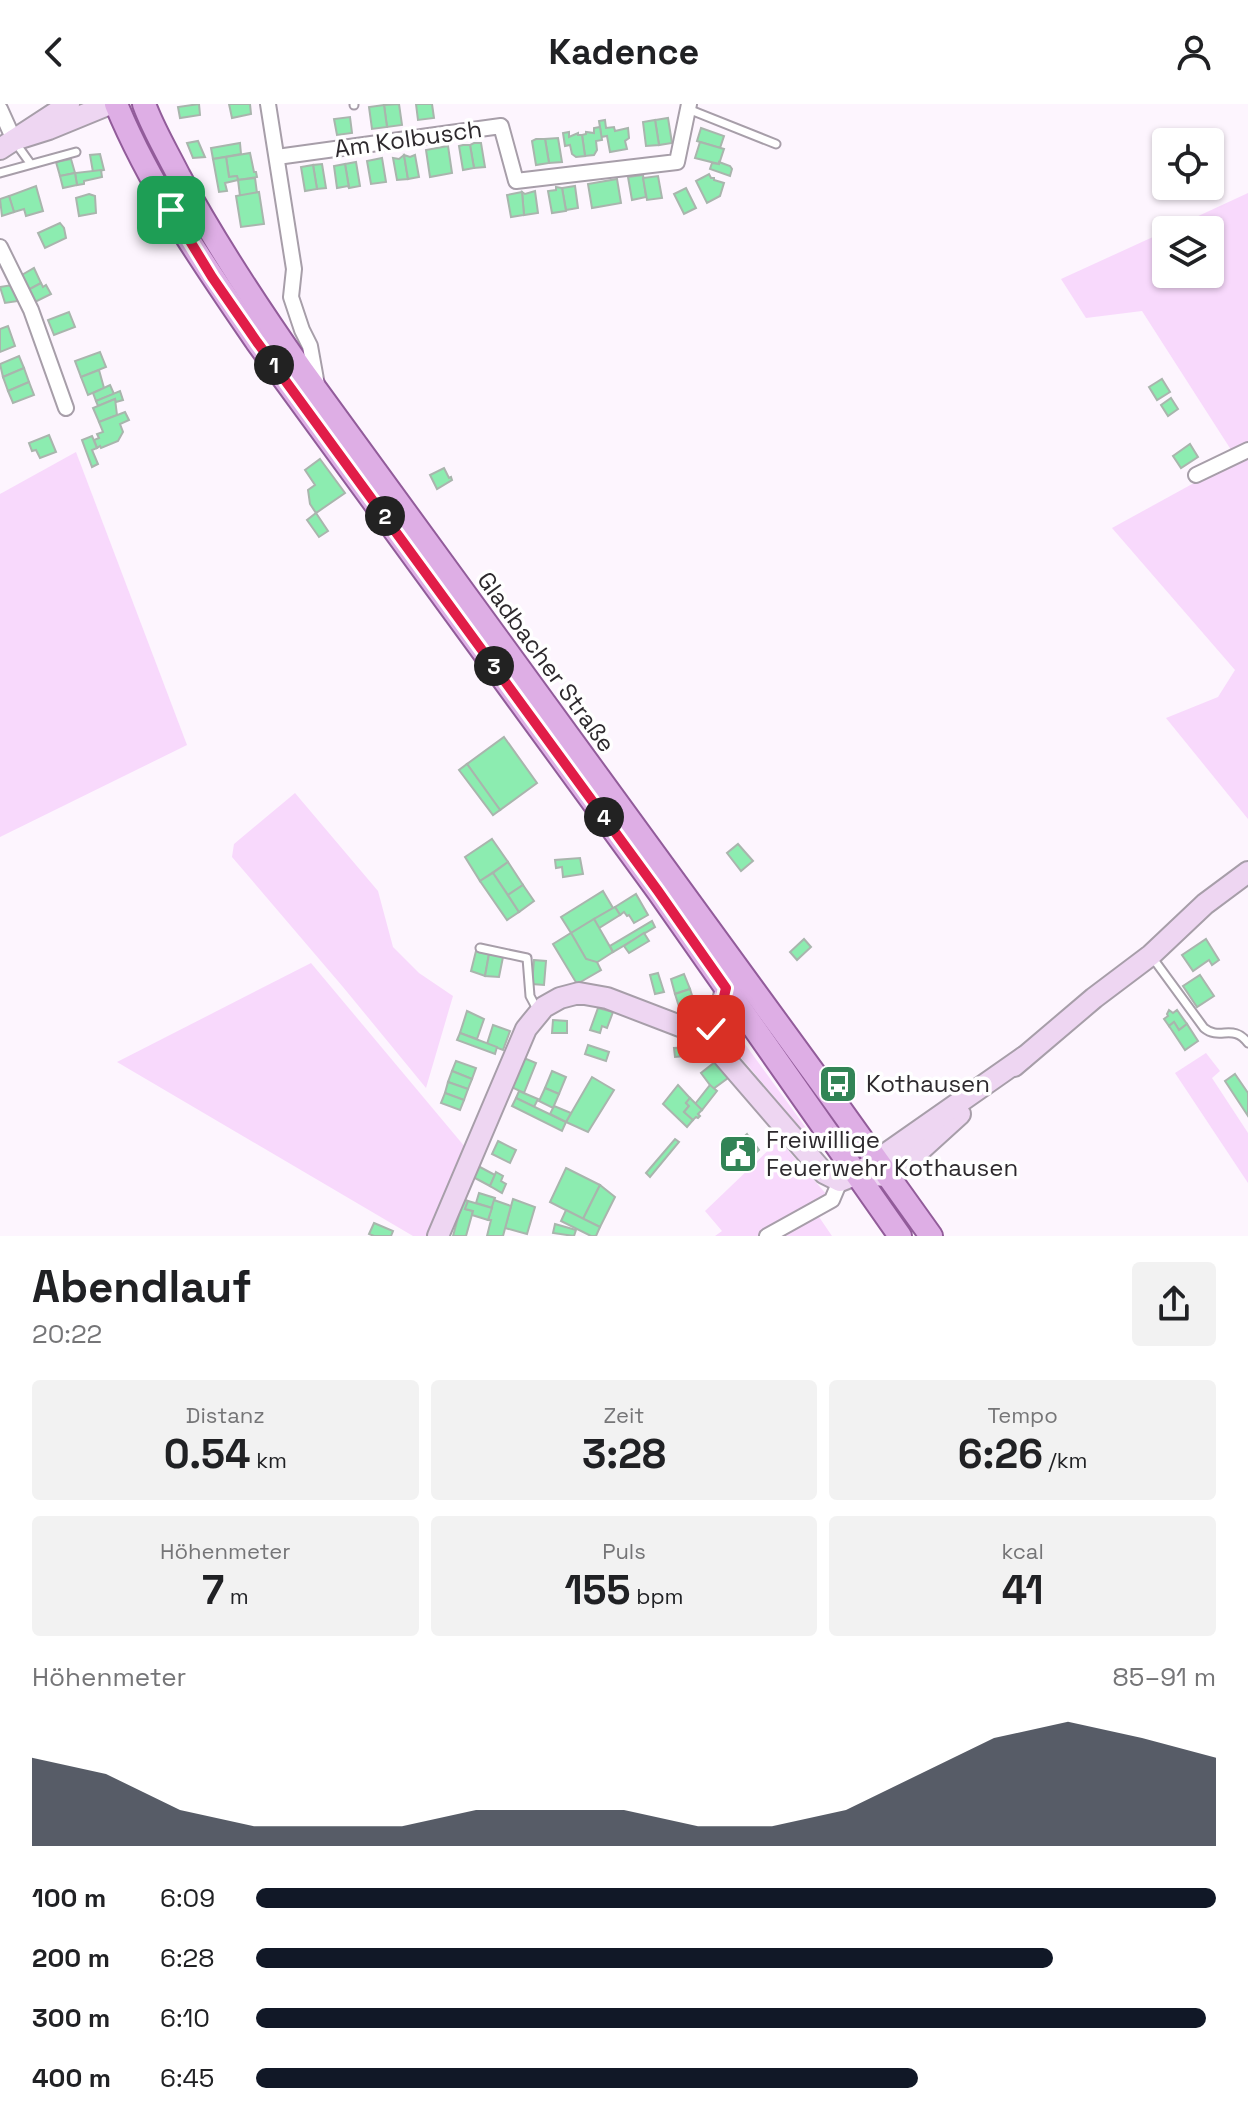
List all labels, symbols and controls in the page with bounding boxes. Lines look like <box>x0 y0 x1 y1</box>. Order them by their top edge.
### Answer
text: Kadence <box>549 29 699 75</box>
icon: back <box>32 30 76 74</box>
icon: person <box>1172 30 1216 74</box>
street label: Am Kolbusch <box>332 113 484 164</box>
map controls <box>1152 128 1224 288</box>
button: locate <box>1152 128 1224 200</box>
pin <box>137 176 205 244</box>
icon: arrive <box>149 188 193 232</box>
button: layers <box>1152 216 1224 288</box>
pin: 1 <box>254 345 294 385</box>
text: 1 <box>269 351 279 379</box>
pin: 2 <box>365 496 405 536</box>
text: 2 <box>378 502 392 530</box>
street label: Gladbacher Straße <box>471 565 622 758</box>
pin: 3 <box>474 646 514 686</box>
text: 3 <box>487 652 501 680</box>
pin: 4 <box>584 797 624 837</box>
text: 4 <box>597 803 611 831</box>
pin <box>677 995 745 1063</box>
icon: check <box>689 1007 733 1051</box>
bus stop icon: Kothausen <box>817 1063 859 1105</box>
place label: Kothausen <box>866 1068 990 1099</box>
place label: Freiwillige Feuerwehr Kothausen <box>766 1124 1018 1183</box>
public building icon: Freiwillige Feuerwehr Kothausen <box>717 1133 759 1175</box>
text: Abendlauf <box>32 1259 251 1315</box>
button: share <box>1132 1262 1216 1346</box>
text: 20:22 <box>32 1317 102 1351</box>
text: Distanz <box>186 1401 265 1429</box>
text: Zeit <box>604 1401 644 1429</box>
text: Tempo <box>987 1401 1058 1429</box>
text: 0.54 <box>164 1429 251 1480</box>
text: 3:28 <box>582 1429 666 1480</box>
text: 6:26 <box>958 1429 1043 1480</box>
text: km <box>251 1446 287 1474</box>
text: /km <box>1043 1446 1088 1474</box>
text: Höhenmeter <box>160 1537 291 1565</box>
text: Puls <box>602 1537 646 1565</box>
text: kcal <box>1001 1537 1044 1565</box>
text: 7 <box>202 1565 224 1616</box>
text: 155 <box>564 1565 631 1616</box>
text: 41 <box>1002 1565 1044 1616</box>
text: m <box>224 1582 249 1610</box>
text: bpm <box>631 1582 684 1610</box>
text: Höhenmeter <box>32 1660 186 1694</box>
text: 85–91 m <box>1113 1660 1216 1694</box>
text: 100 m <box>32 1881 106 1915</box>
text: 6:09 <box>160 1881 215 1915</box>
text: 200 m <box>32 1941 110 1975</box>
text: 6:28 <box>160 1941 214 1975</box>
text: 300 m <box>32 2001 110 2035</box>
text: 6:10 <box>160 2001 210 2035</box>
text: 400 m <box>32 2061 111 2095</box>
text: 6:45 <box>160 2061 214 2095</box>

